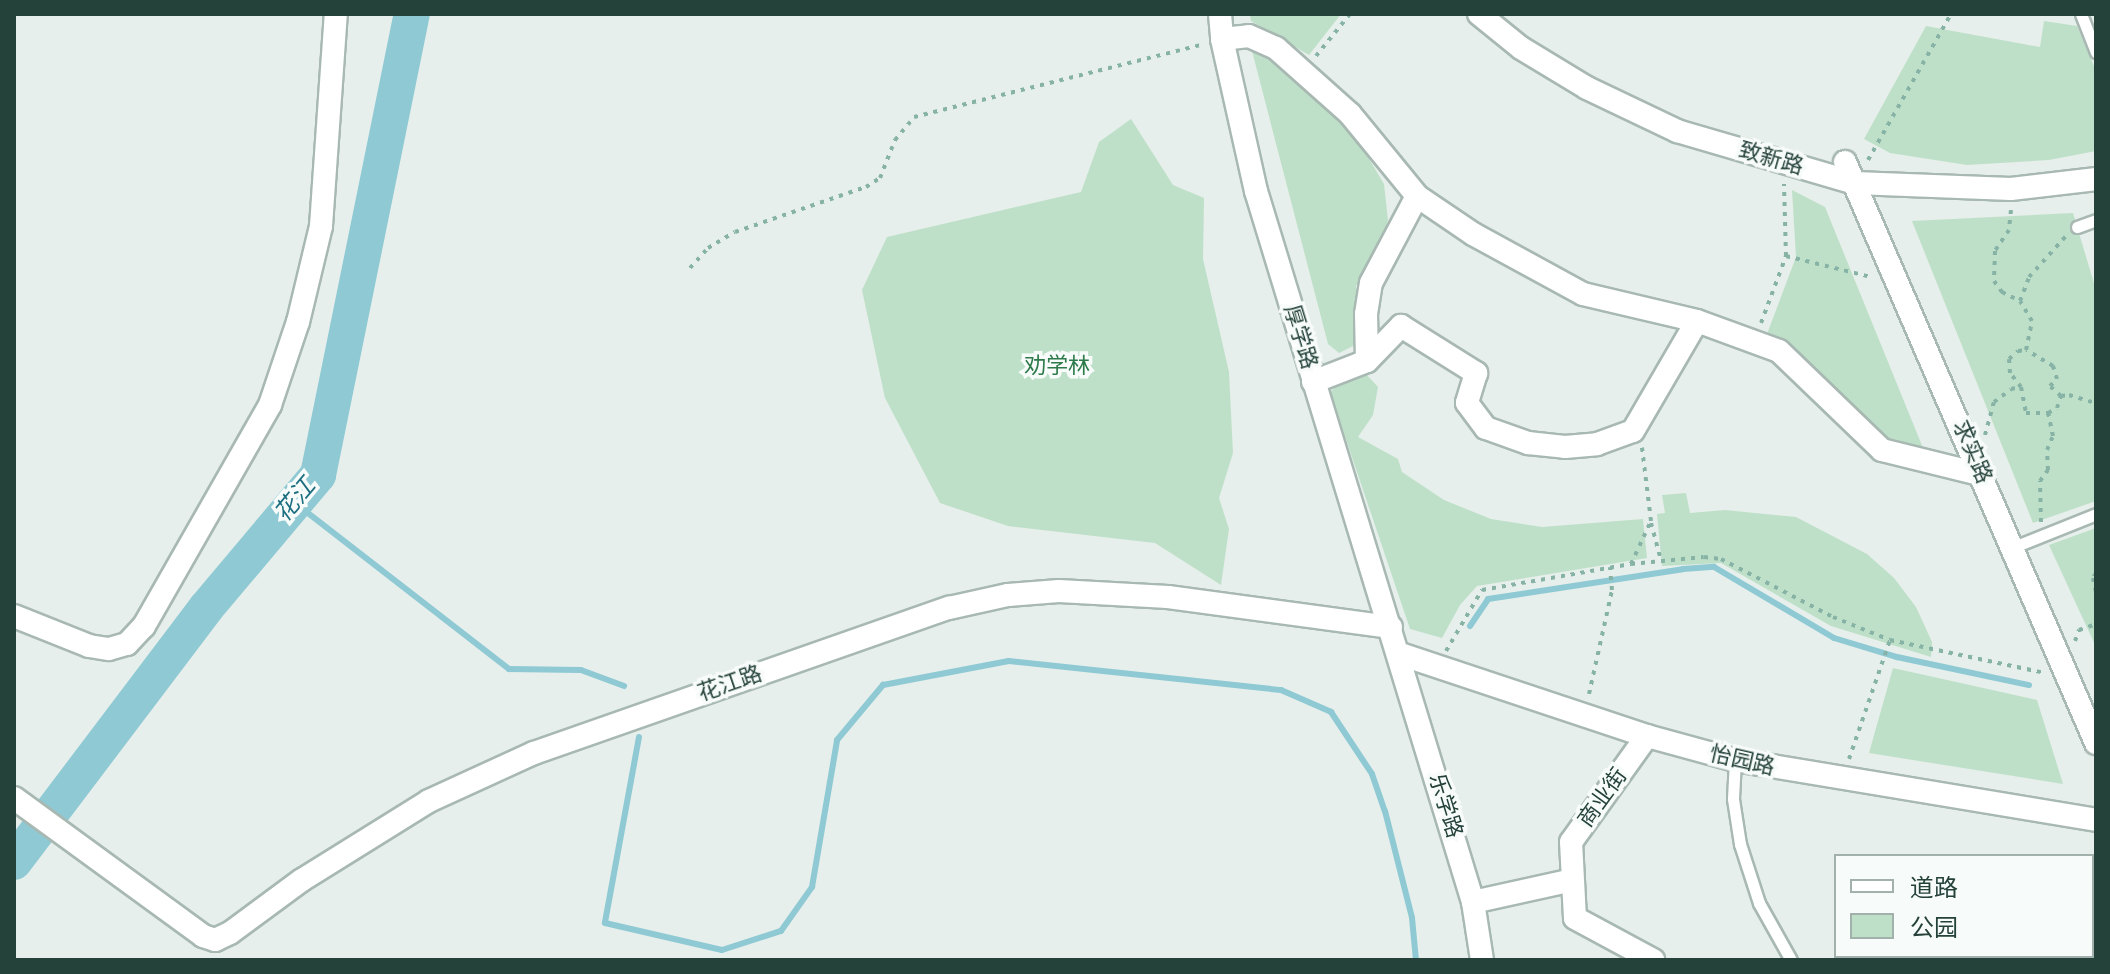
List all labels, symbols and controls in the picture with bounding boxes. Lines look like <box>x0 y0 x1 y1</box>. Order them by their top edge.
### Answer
street label: 致新路 <box>1736 137 1806 181</box>
street label: 厚学路 <box>1278 302 1322 372</box>
park label: 劝学林 <box>1024 354 1090 380</box>
street label: 求实路 <box>1947 416 1997 488</box>
water label: 花江 <box>270 473 322 529</box>
street label: 花江路 <box>695 661 765 707</box>
street label: 怡园路 <box>1707 741 1777 781</box>
street label: 商业街 <box>1573 764 1633 832</box>
street label: 乐学路 <box>1423 771 1467 841</box>
legend <box>1834 854 2094 958</box>
text: 道路 <box>1910 877 1958 901</box>
text: 公园 <box>1910 917 1958 941</box>

